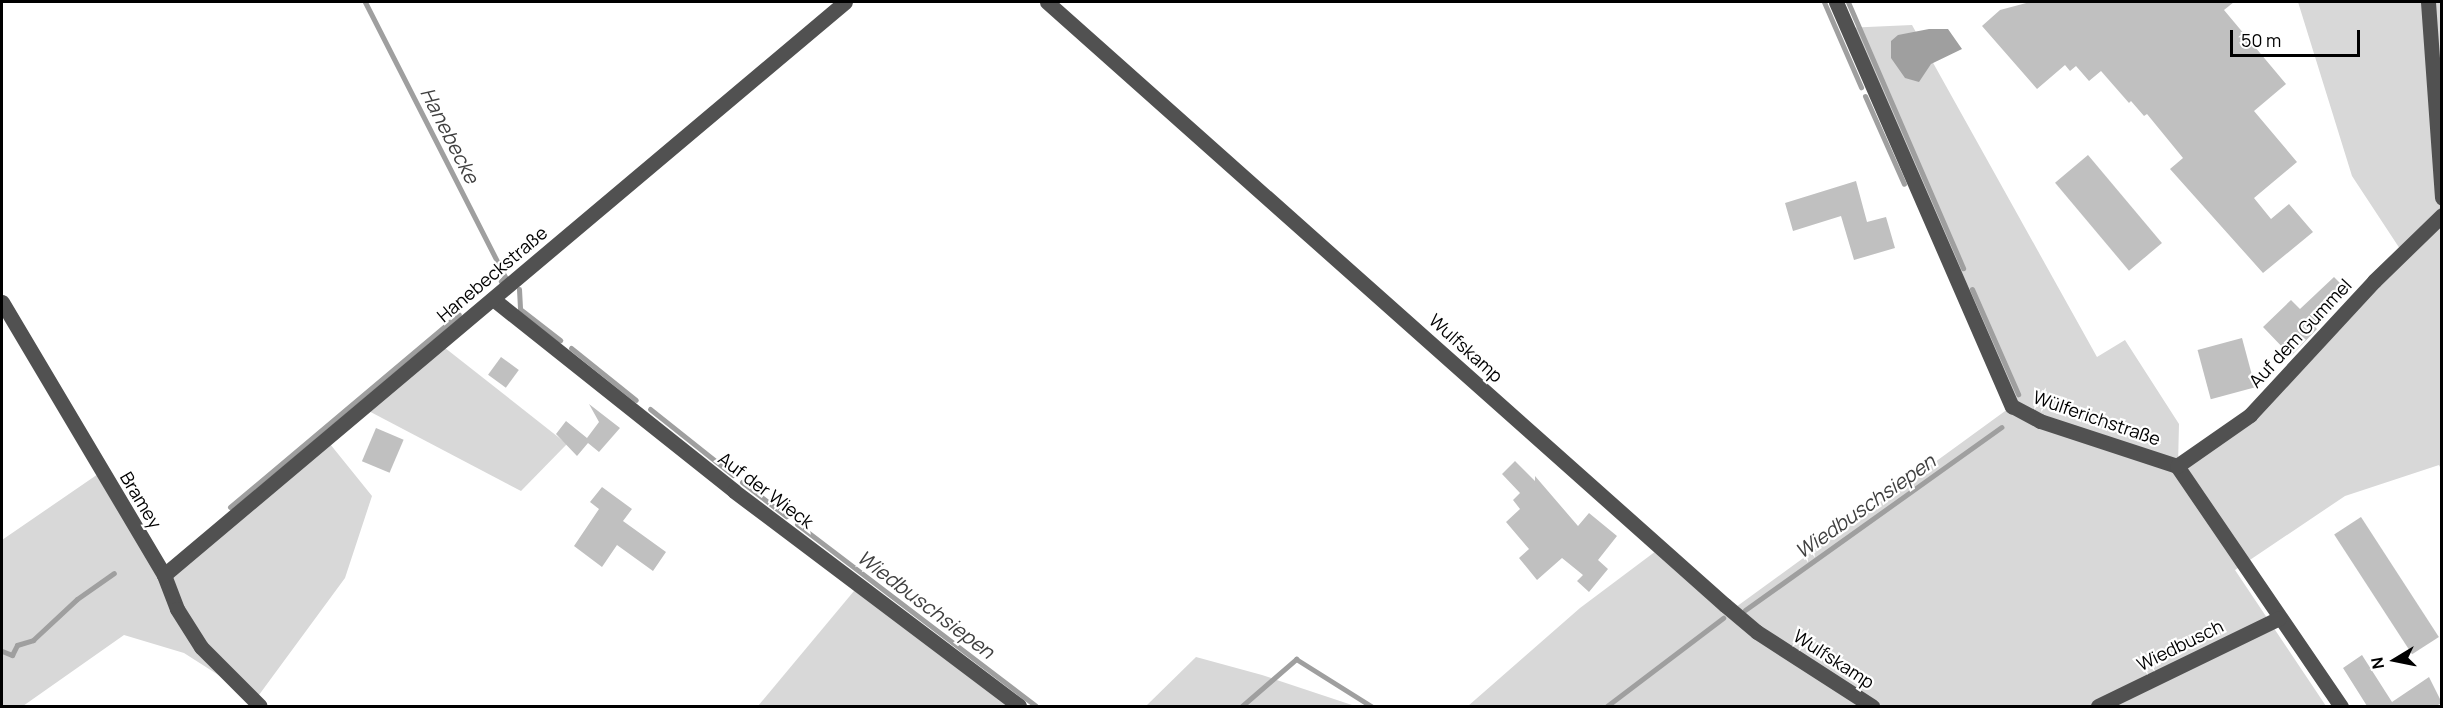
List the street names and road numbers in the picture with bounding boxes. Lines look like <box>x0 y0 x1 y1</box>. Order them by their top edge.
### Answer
street label: Hanebeckstraße <box>432 222 552 326</box>
street label: Auf dem Gummel <box>2244 274 2356 392</box>
street label: Wulfskamp <box>1425 309 1507 387</box>
street label: Wülferichstraße <box>2031 386 2163 450</box>
street label: Auf der Wieck <box>714 447 818 533</box>
street label: Bramey <box>116 468 166 532</box>
street label: Wiedbusch <box>2133 615 2227 675</box>
street label: Wulfskamp <box>1790 625 1878 693</box>

